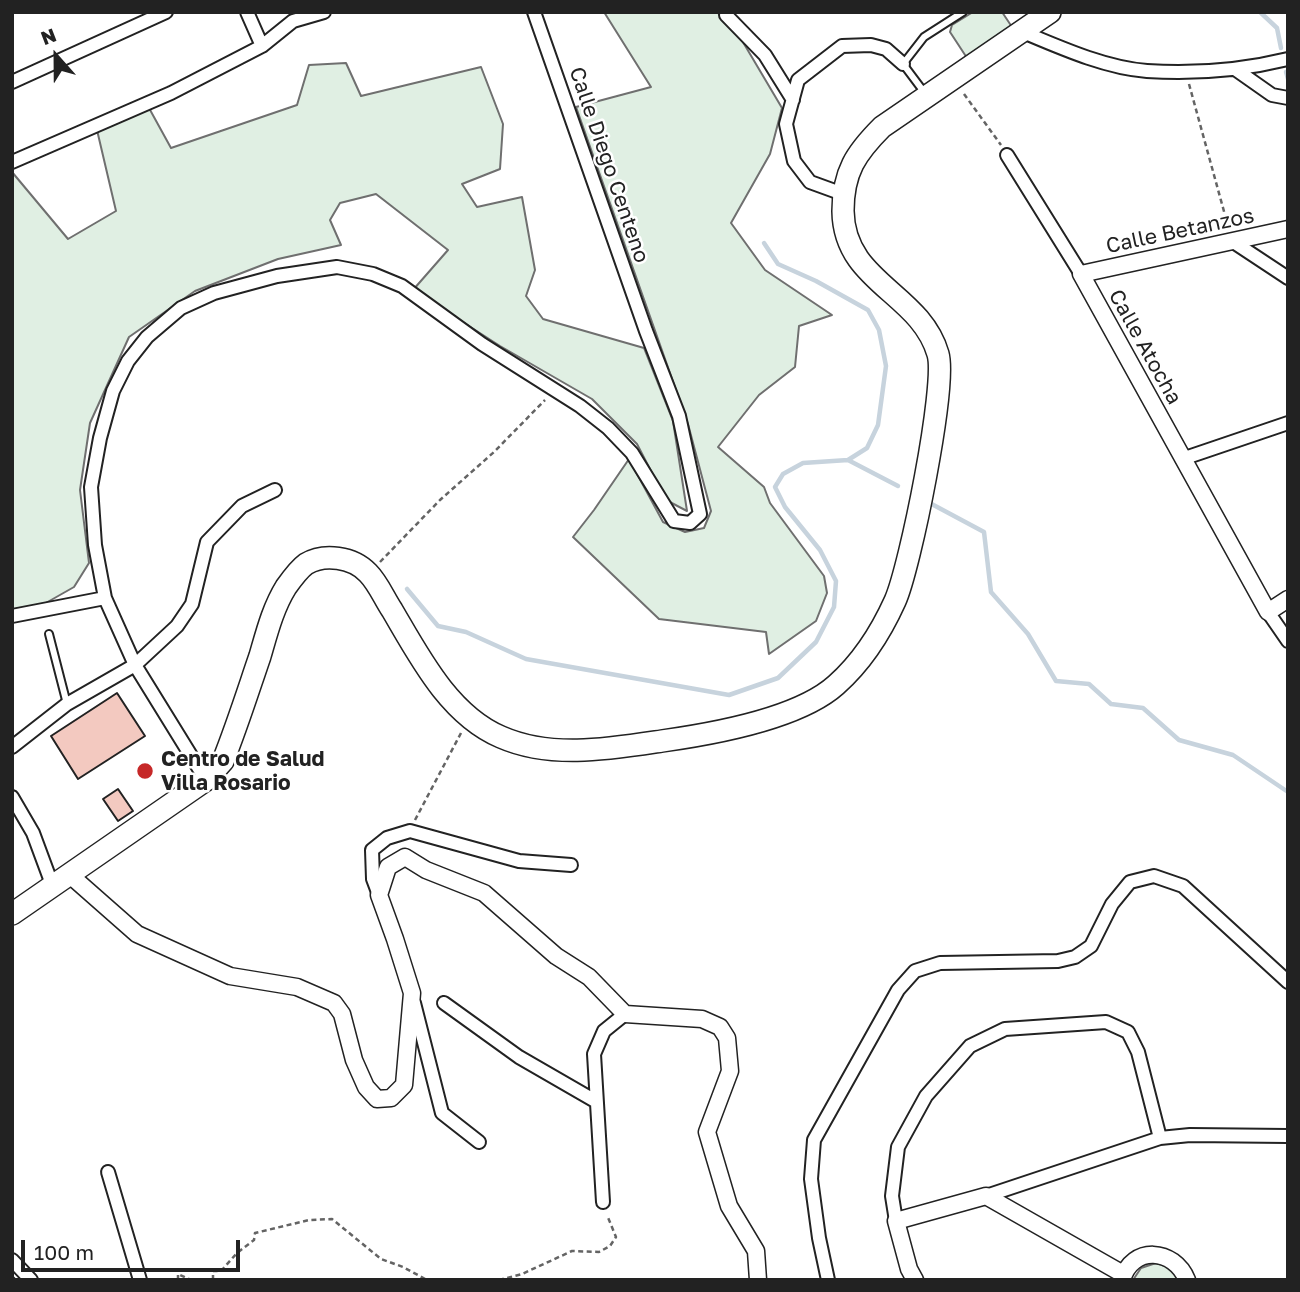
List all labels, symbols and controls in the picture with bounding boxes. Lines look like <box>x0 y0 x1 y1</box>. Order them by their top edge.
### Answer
north arrow <box>21 21 91 91</box>
text: N <box>37 23 59 49</box>
street label: Calle Diego Centeno <box>564 64 654 266</box>
street label: Calle Betanzos <box>1104 203 1256 259</box>
street label: Calle Atocha <box>1103 285 1187 409</box>
place label: Centro de Salud Villa Rosario <box>161 746 324 796</box>
marker: Centro de Salud Villa Rosario <box>135 761 155 781</box>
scale bar <box>24 1226 243 1270</box>
text: 100 m <box>34 1239 94 1265</box>

